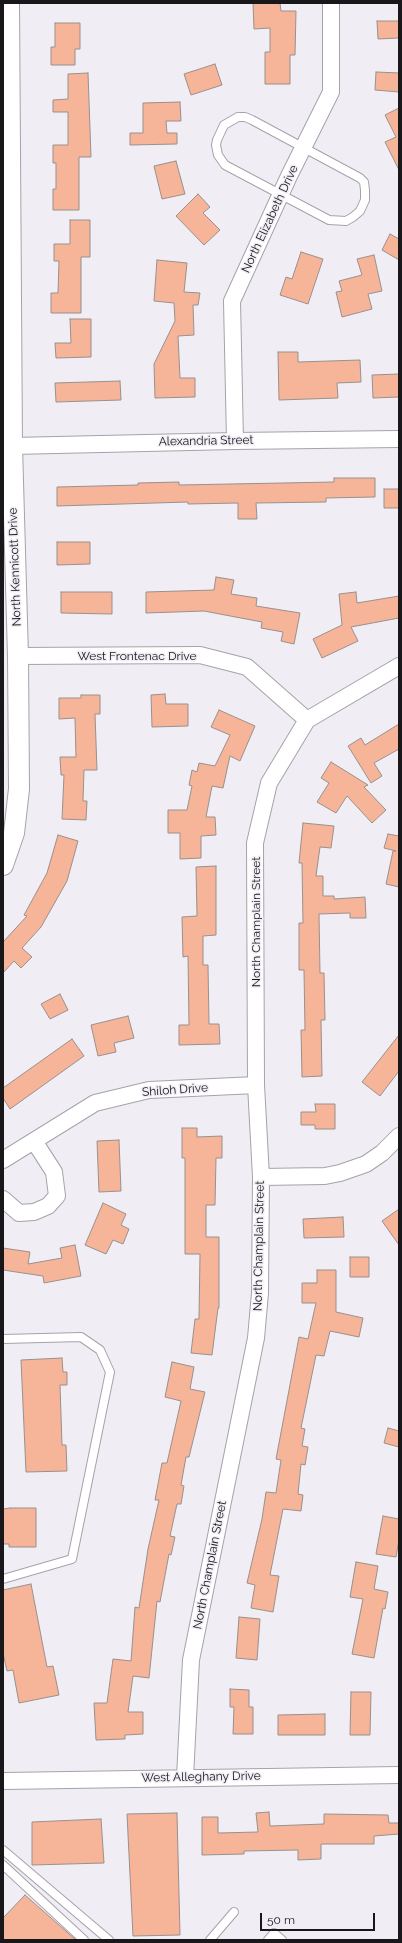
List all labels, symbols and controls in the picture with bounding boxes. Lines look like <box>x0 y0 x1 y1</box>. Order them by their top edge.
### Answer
street label: North Elizabeth Drive <box>239 163 301 275</box>
street label: Alexandria Street <box>158 433 254 449</box>
street label: North Kennicott Drive <box>6 507 24 627</box>
street label: West Frontenac Drive <box>77 649 197 663</box>
street label: North Champlain Street <box>249 857 263 987</box>
street label: Shiloh Drive <box>142 1081 208 1099</box>
street label: North Champlain Street <box>251 1181 267 1311</box>
street label: North Champlain Street <box>190 1500 230 1630</box>
street label: West Alleghany Drive <box>141 1769 261 1785</box>
scale bar <box>262 1905 377 1931</box>
text: 50 m <box>267 1913 295 1927</box>

